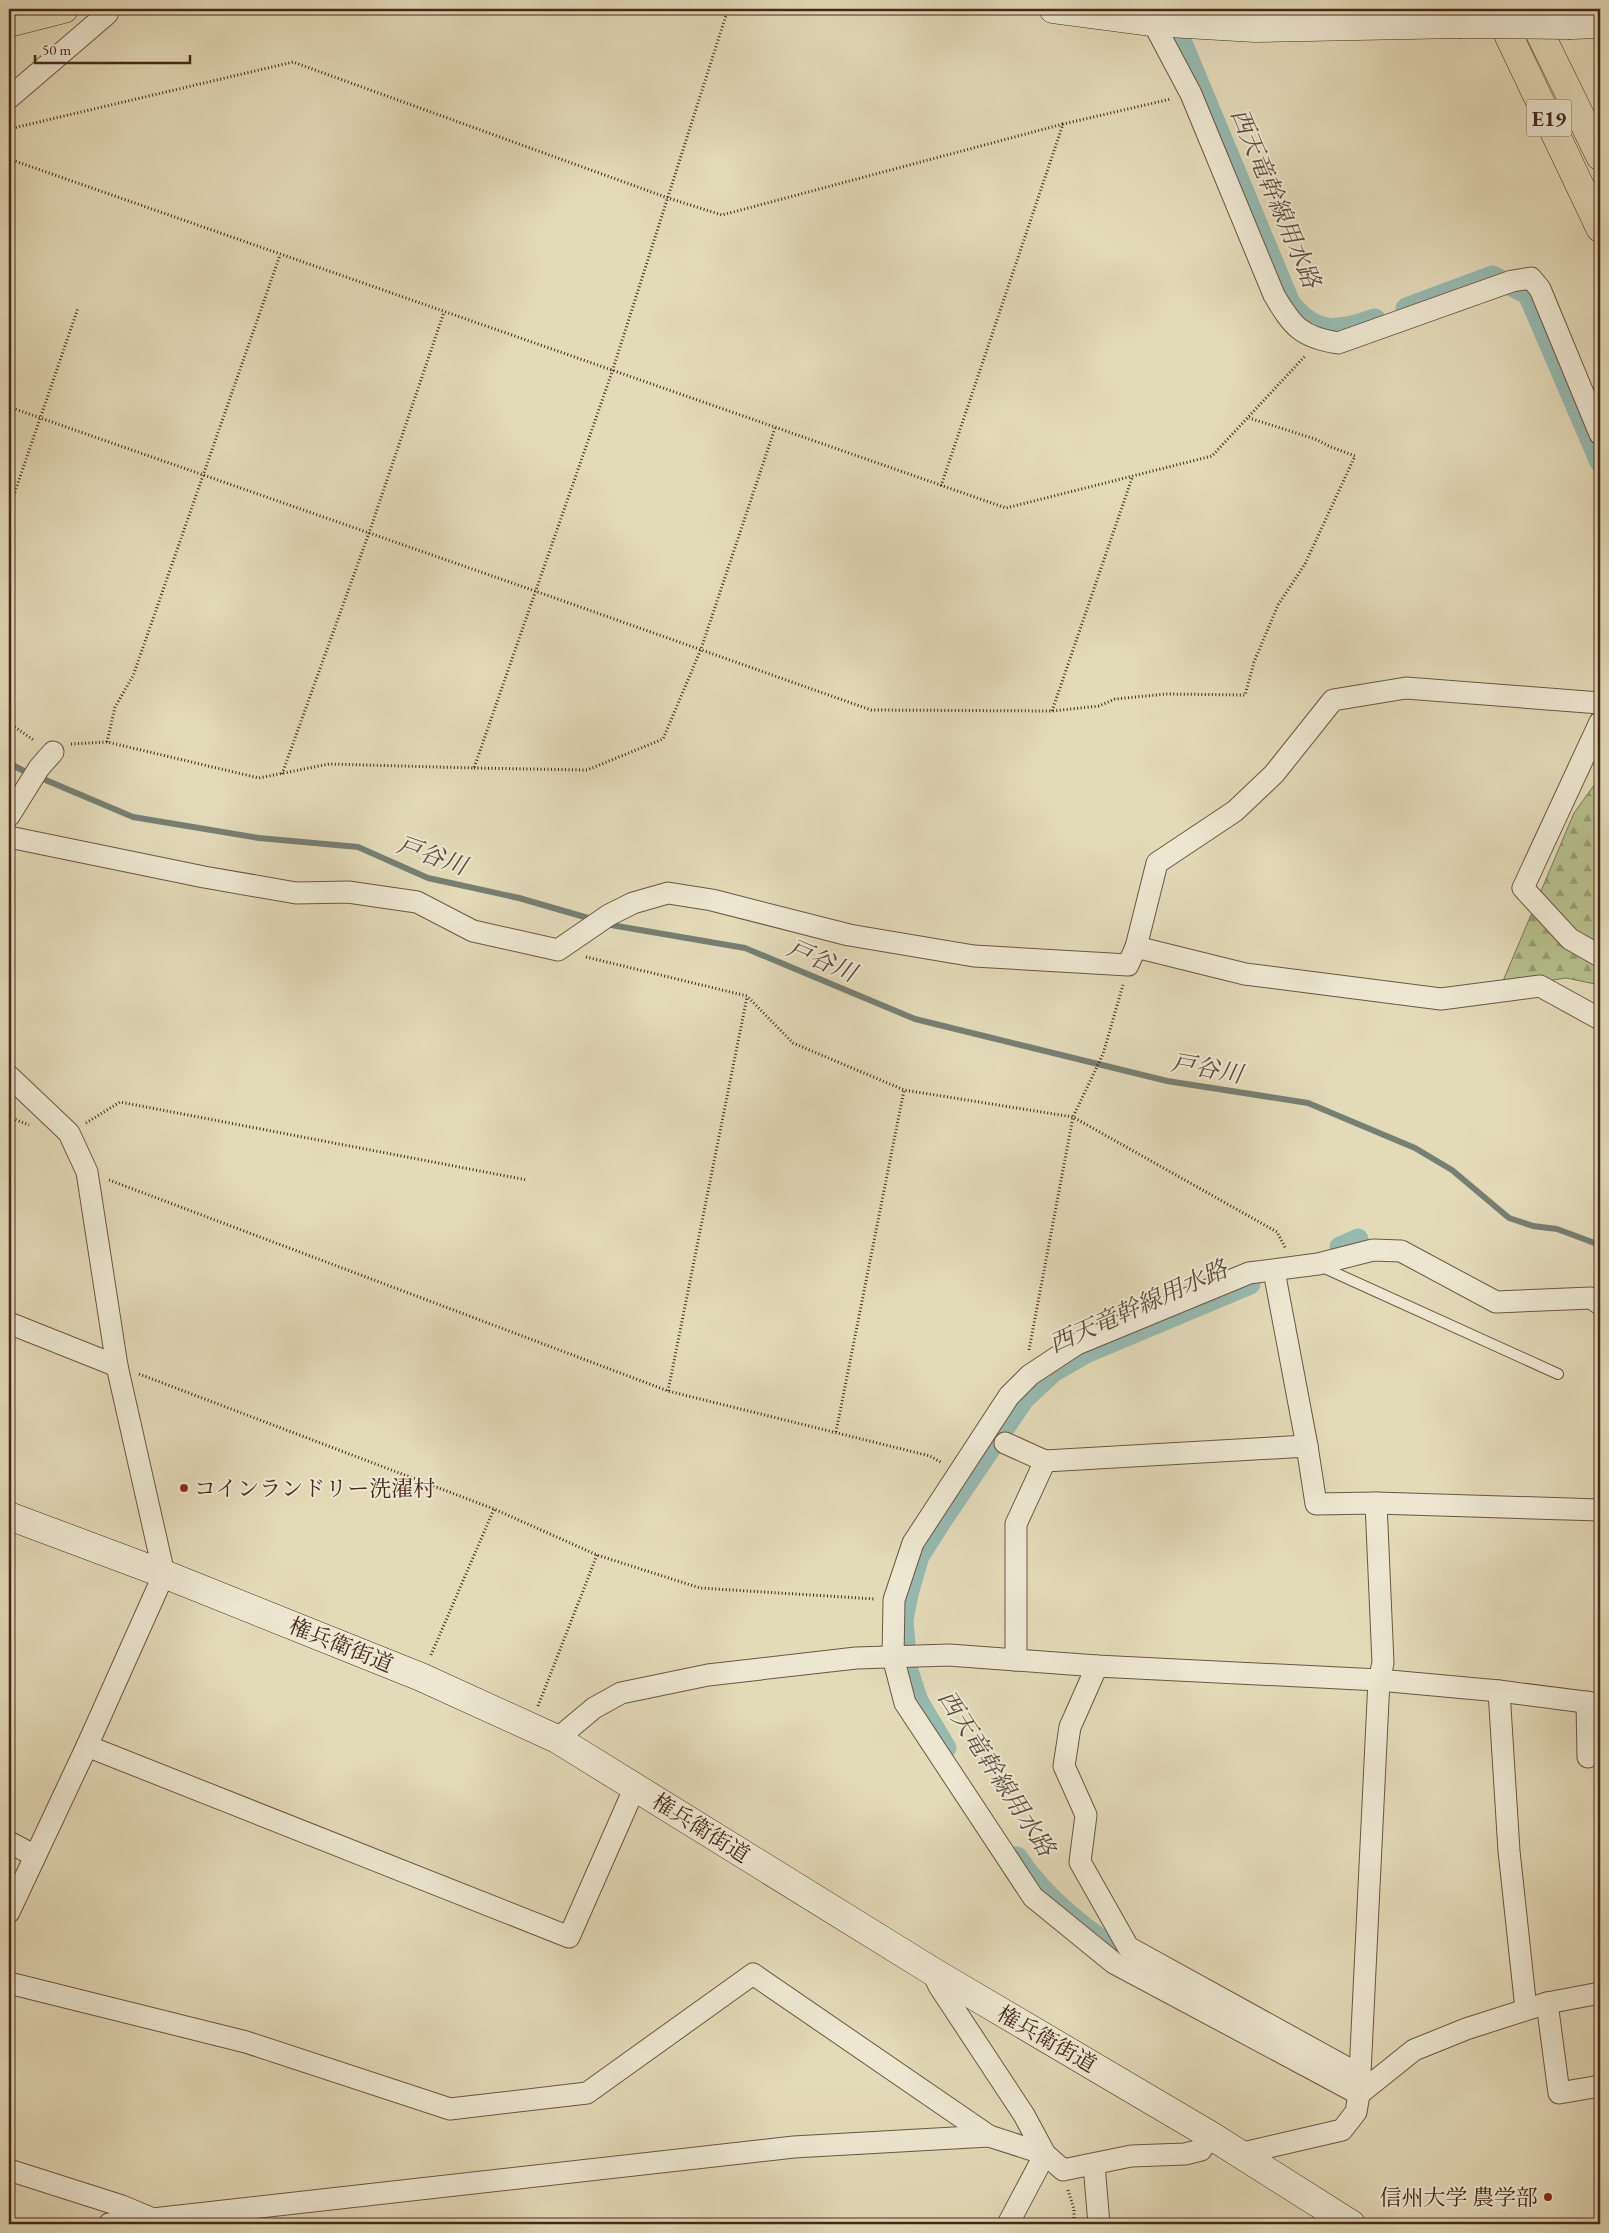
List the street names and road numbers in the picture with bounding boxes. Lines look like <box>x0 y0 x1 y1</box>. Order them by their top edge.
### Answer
road number: E19 <box>1526 100 1572 136</box>
street label: 権兵衛街道 <box>285 1611 397 1679</box>
street label: 権兵衛街道 <box>647 1787 755 1869</box>
street label: 権兵衛街道 <box>992 1999 1102 2079</box>

